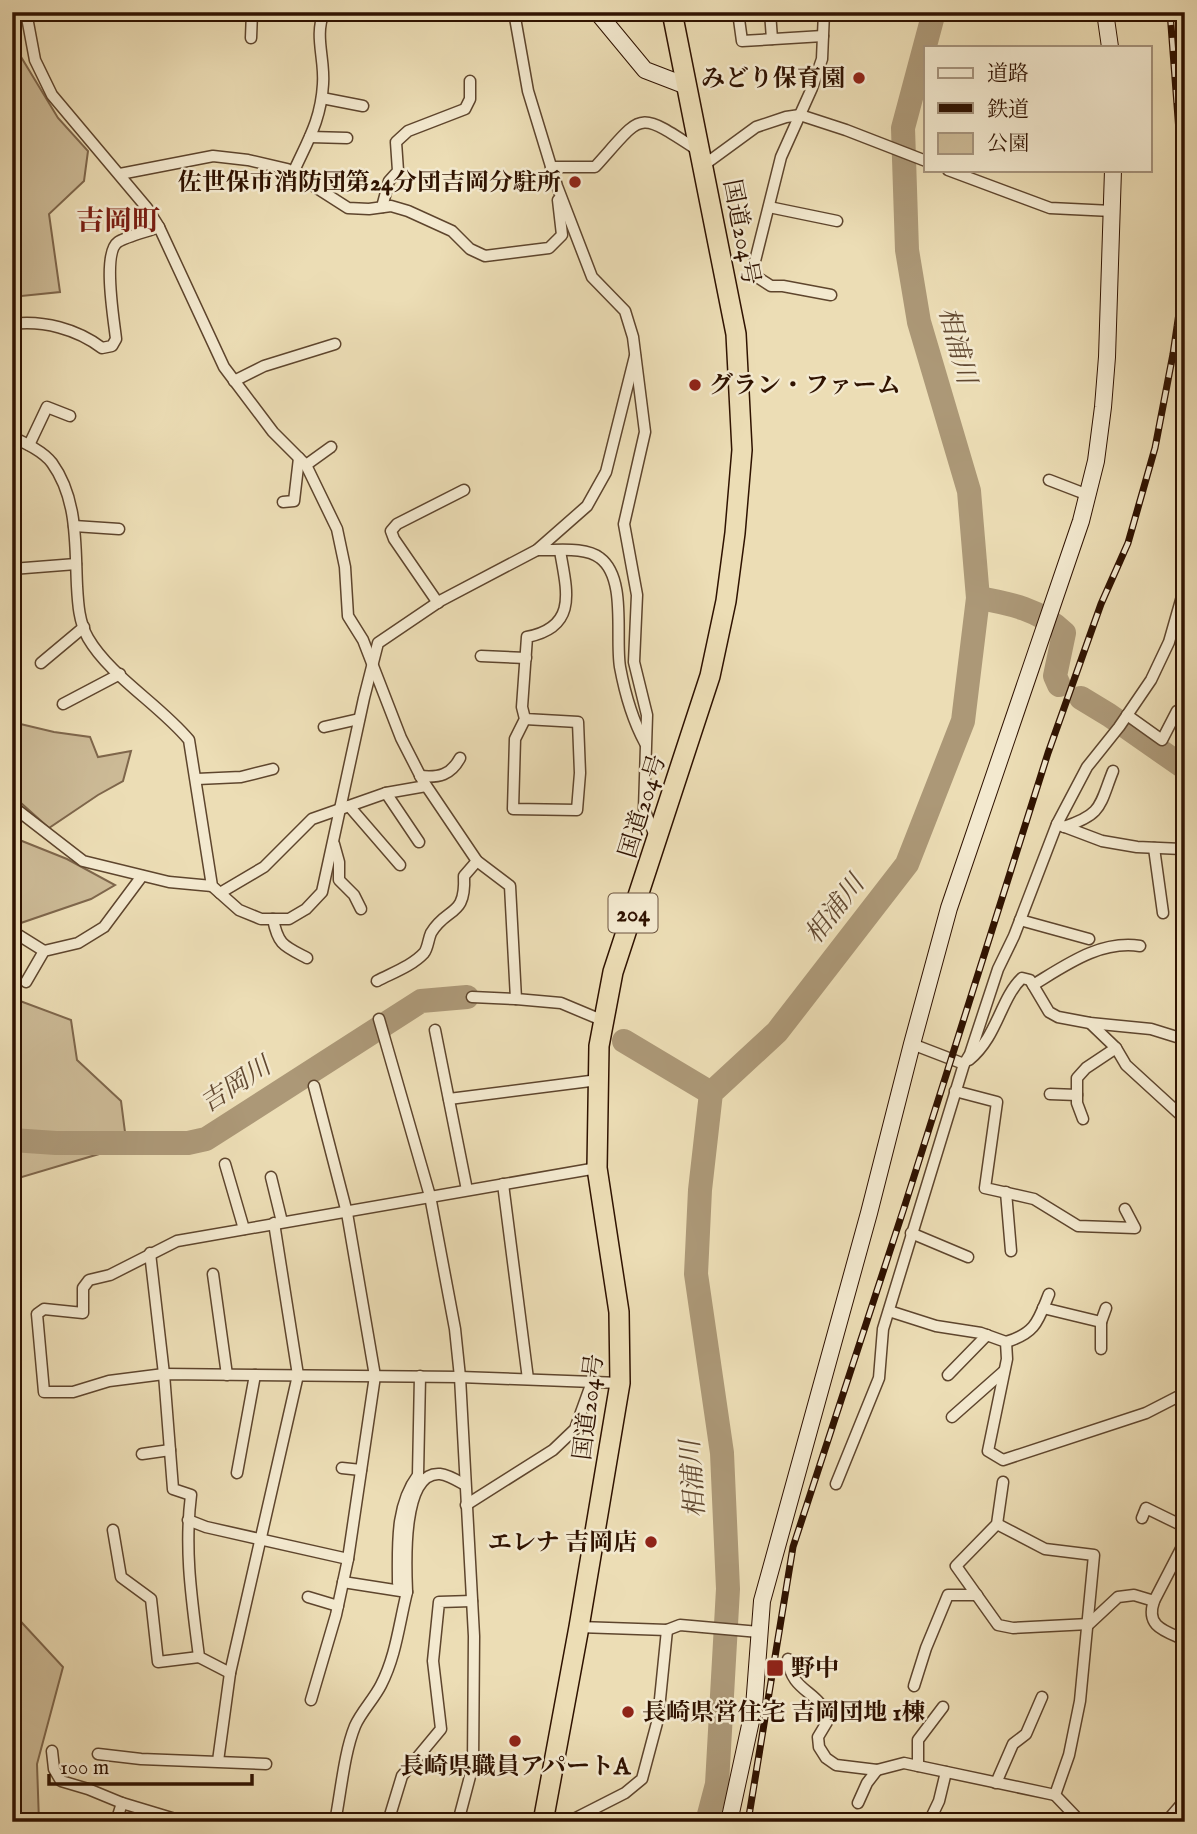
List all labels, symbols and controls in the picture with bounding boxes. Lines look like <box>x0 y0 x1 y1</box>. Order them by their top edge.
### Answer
legend <box>924 46 1152 172</box>
text: 道路 <box>987 61 1029 88</box>
place label: みどり保育園 <box>701 64 845 95</box>
marker: みどり保育園 <box>851 70 867 86</box>
text: 鉄道 <box>987 97 1029 124</box>
text: 公園 <box>987 131 1029 158</box>
place label: 佐世保市消防団第24分団吉岡分駐所 <box>178 168 561 199</box>
marker: 佐世保市消防団第24分団吉岡分駐所 <box>567 174 583 190</box>
street label: 国道204号 <box>715 177 766 288</box>
district label: 吉岡町 <box>76 205 160 240</box>
water label: 相浦川 <box>931 303 983 390</box>
place label: グラン・ファーム <box>709 371 901 402</box>
marker: グラン・ファーム <box>687 377 703 393</box>
street label: 国道204号 <box>613 751 674 862</box>
water label: 相浦川 <box>798 867 874 951</box>
road number: 204 <box>608 893 658 932</box>
water label: 吉岡川 <box>194 1049 280 1120</box>
street label: 国道204号 <box>568 1352 611 1462</box>
water label: 相浦川 <box>674 1436 713 1519</box>
place label: エレナ 吉岡店 <box>488 1528 637 1559</box>
marker: エレナ 吉岡店 <box>643 1534 659 1550</box>
place label: 野中 <box>791 1654 839 1685</box>
marker: 野中 <box>765 1658 785 1678</box>
place label: 長崎県営住宅 吉岡団地 1棟 <box>642 1698 925 1729</box>
marker: 長崎県営住宅 吉岡団地 1棟 <box>620 1704 636 1720</box>
marker: 長崎県職員アパートA <box>507 1733 523 1749</box>
scale bar <box>49 1743 252 1787</box>
place label: 長崎県職員アパートA <box>400 1752 632 1783</box>
text: 100 m <box>60 1755 109 1782</box>

